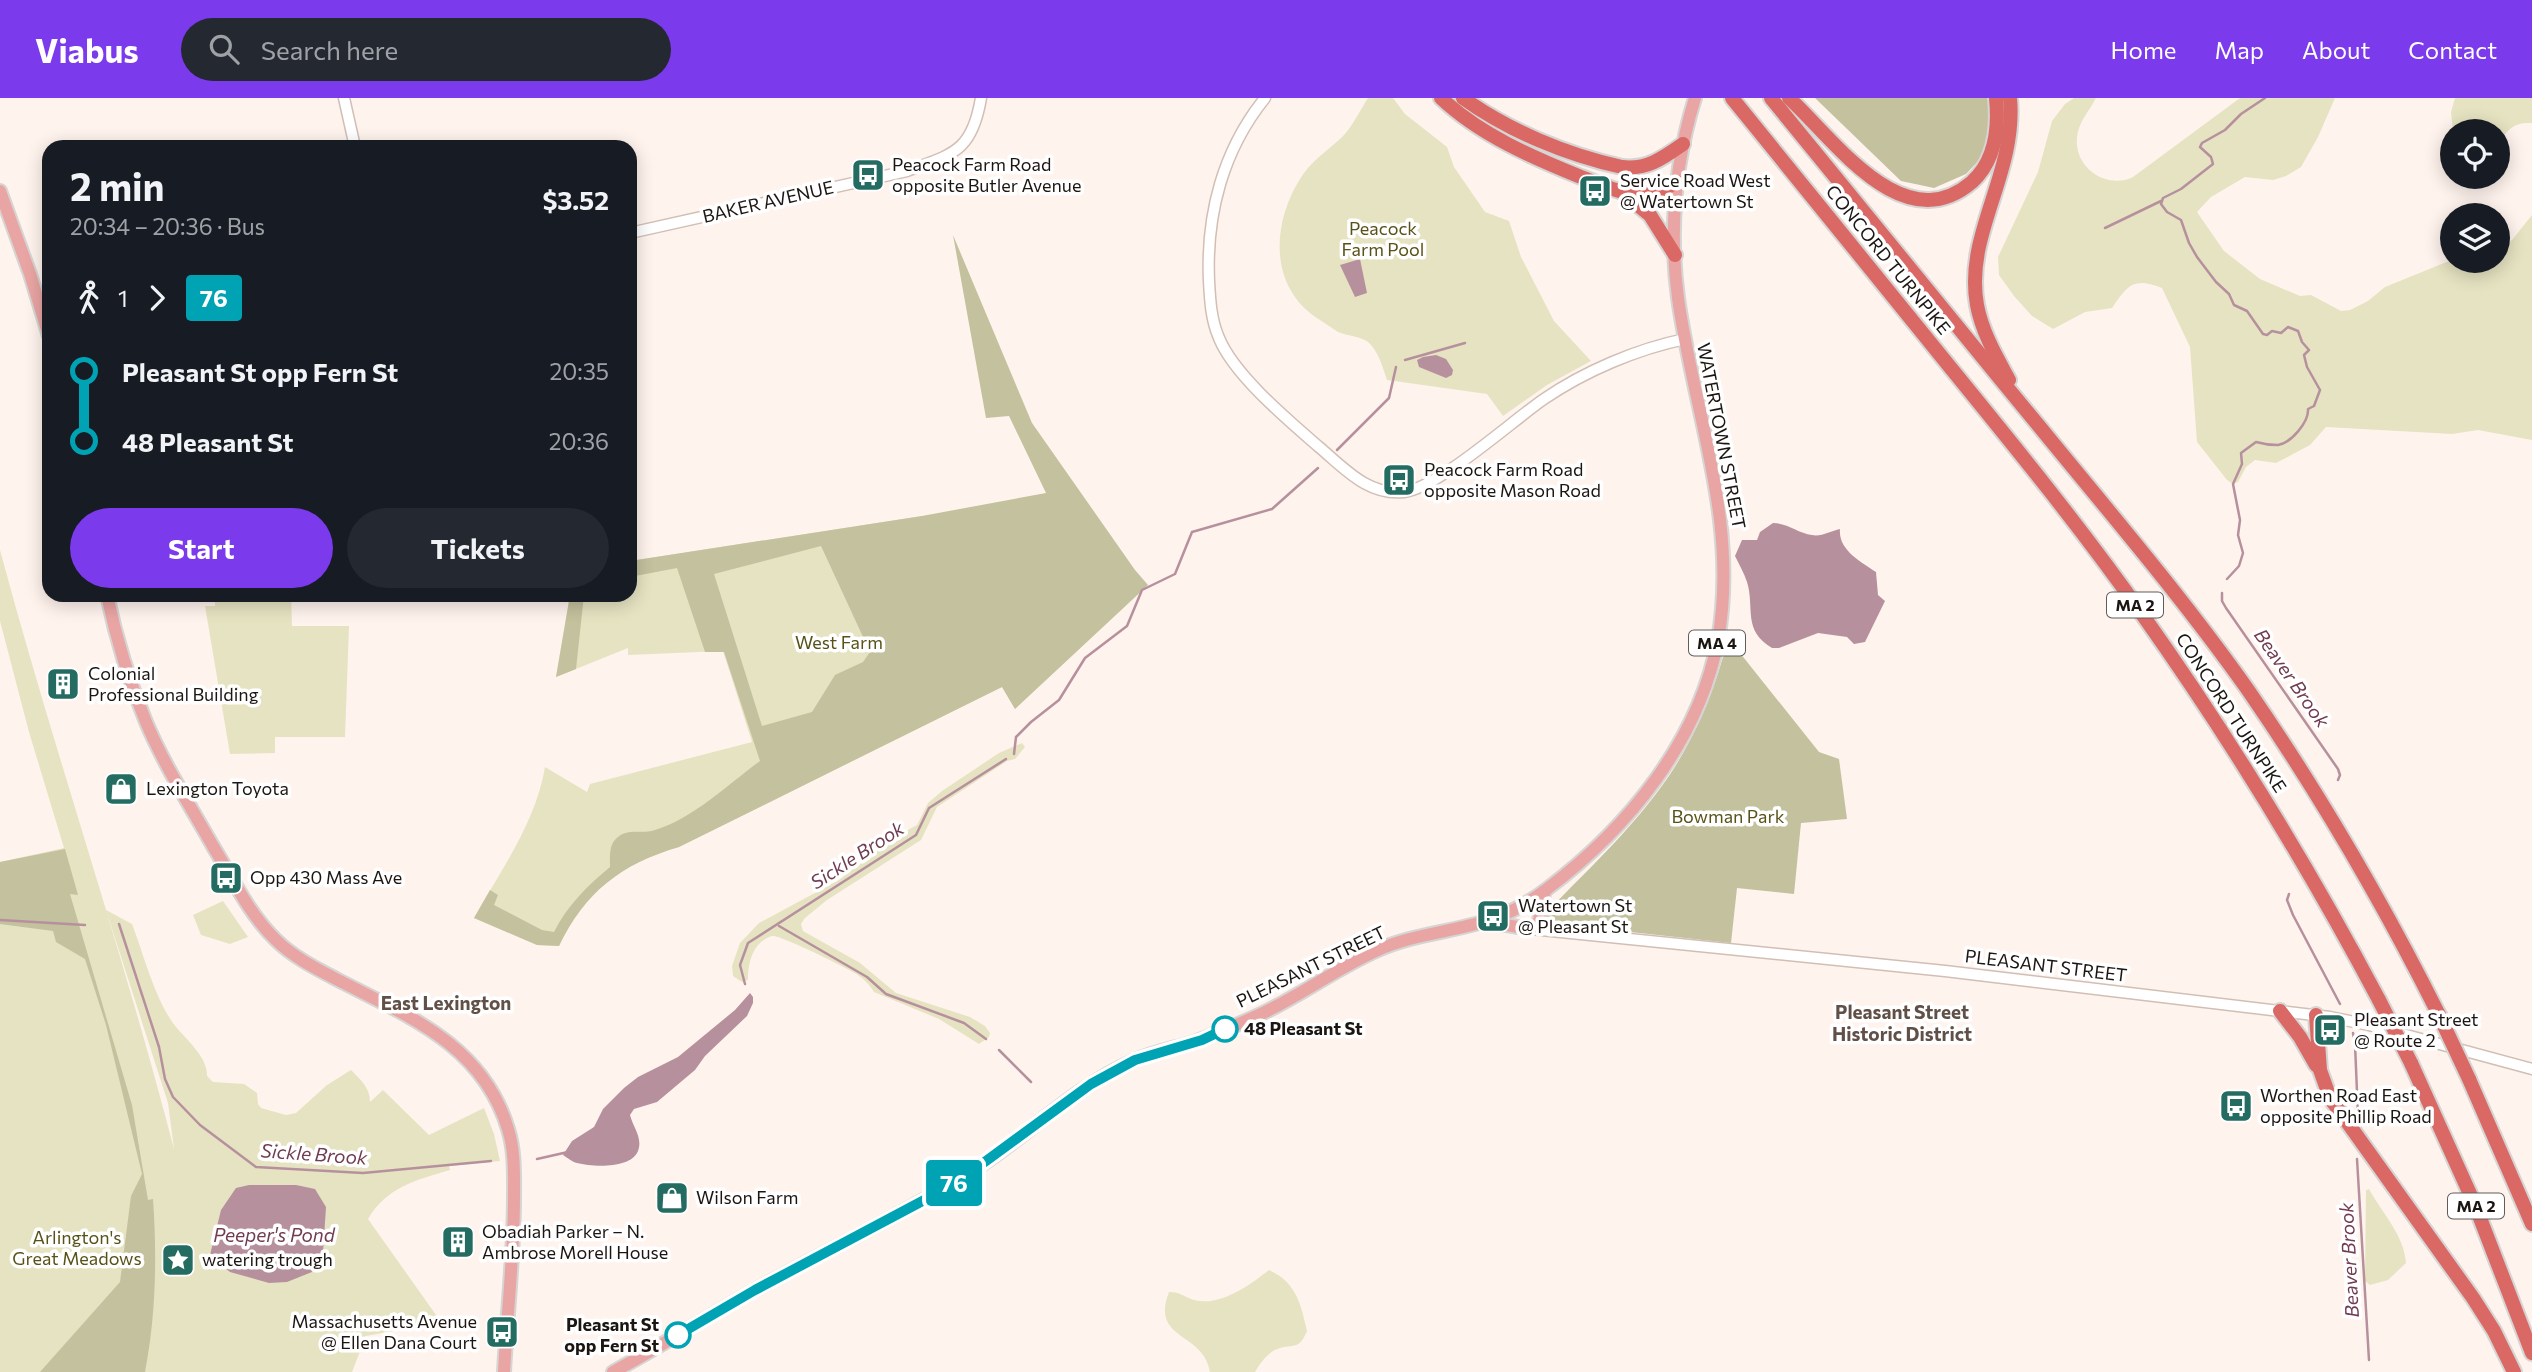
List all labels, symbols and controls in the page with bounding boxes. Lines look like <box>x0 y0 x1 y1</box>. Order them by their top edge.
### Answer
search box <box>181 18 671 81</box>
text: Viabus <box>35 29 139 70</box>
icon: search <box>205 30 243 68</box>
text: Search here <box>261 34 398 65</box>
text: Home <box>2111 35 2177 64</box>
text: Map <box>2215 35 2264 64</box>
text: About <box>2302 35 2370 64</box>
text: Contact <box>2408 35 2497 64</box>
map controls <box>2440 119 2510 273</box>
button: locate <box>2440 119 2510 189</box>
place label: Peacock Farm Road opposite Butler Avenue <box>892 153 1081 196</box>
bus stop icon: Peacock Farm Road opposite Butler Avenue <box>849 156 887 194</box>
text: 2 min <box>70 162 165 209</box>
place label: Service Road West @ Watertown St <box>1620 169 1771 212</box>
bus stop icon: Service Road West @ Watertown St <box>1576 172 1614 210</box>
street label: BAKER AVENUE <box>700 175 835 227</box>
street label: CONCORD TURNPIKE <box>1822 180 1956 339</box>
text: $3.52 <box>542 184 609 215</box>
button: layers <box>2440 203 2510 273</box>
text: 20:34 – 20:36 · Bus <box>70 212 265 240</box>
park label: Peacock Farm Pool <box>1342 217 1424 260</box>
icon: walk <box>70 279 108 317</box>
icon: forward <box>138 279 176 317</box>
text: 76 <box>200 283 228 312</box>
text: 1 <box>118 284 128 312</box>
street label: WATERTOWN STREET <box>1693 341 1751 531</box>
text: Pleasant St opp Fern St <box>122 356 398 387</box>
text: 20:35 <box>550 357 609 385</box>
text: 48 Pleasant St <box>122 426 294 457</box>
text: 20:36 <box>549 427 609 455</box>
place label: Peacock Farm Road opposite Mason Road <box>1424 458 1601 501</box>
bus stop icon: Peacock Farm Road opposite Mason Road <box>1380 461 1418 499</box>
button: Start <box>70 508 333 588</box>
button: Tickets <box>347 508 609 588</box>
road number: MA 2 <box>2107 592 2163 618</box>
water label: Beaver Brook <box>2250 624 2335 732</box>
street label: CONCORD TURNPIKE <box>2172 629 2292 796</box>
road number: MA 4 <box>1689 630 1745 656</box>
park label: West Farm <box>795 631 883 653</box>
place label: Colonial Professional Building <box>88 662 259 705</box>
building icon: Colonial Professional Building <box>44 665 82 703</box>
shop icon: Lexington Toyota <box>102 770 140 808</box>
place label: Lexington Toyota <box>146 777 289 799</box>
park label: Bowman Park <box>1671 805 1785 827</box>
water label: Sickle Brook <box>806 815 908 893</box>
bus stop icon: Opp 430 Mass Ave <box>207 859 245 897</box>
place label: Opp 430 Mass Ave <box>250 866 402 888</box>
place label: Watertown St @ Pleasant St <box>1518 894 1632 937</box>
bus stop icon: Watertown St @ Pleasant St <box>1474 897 1512 935</box>
street label: PLEASANT STREET <box>1232 920 1389 1012</box>
street label: PLEASANT STREET <box>1964 944 2128 986</box>
district label: East Lexington <box>381 991 511 1014</box>
district label: Pleasant Street Historic District <box>1832 1000 1972 1045</box>
place label: Pleasant Street @ Route 2 <box>2354 1008 2478 1051</box>
bus stop icon: Pleasant Street @ Route 2 <box>2311 1011 2349 1049</box>
marker: 48 Pleasant St <box>1212 1016 1238 1042</box>
place label: 48 Pleasant St <box>1244 1017 1363 1039</box>
place label: Worthen Road East opposite Phillip Road <box>2260 1084 2432 1127</box>
bus stop icon: Worthen Road East opposite Phillip Road <box>2217 1087 2255 1125</box>
water label: Sickle Brook <box>260 1138 369 1169</box>
line badge: 76 <box>922 1160 986 1206</box>
text: 76 <box>940 1168 968 1197</box>
shop icon: Wilson Farm <box>653 1179 691 1217</box>
place label: Wilson Farm <box>696 1186 799 1208</box>
road number: MA 2 <box>2448 1194 2504 1218</box>
water label: Beaver Brook <box>2334 1201 2363 1318</box>
place label: Obadiah Parker – N. Ambrose Morell House <box>482 1220 668 1263</box>
water label: Peeper's Pond <box>213 1223 336 1246</box>
building icon: Obadiah Parker – N. Ambrose Morell House <box>439 1223 477 1261</box>
park label: Arlington's Great Meadows <box>12 1226 142 1269</box>
place icon: watering trough <box>159 1241 197 1279</box>
place label: watering trough <box>202 1248 333 1270</box>
place label: Massachusetts Avenue @ Ellen Dana Court <box>292 1310 477 1353</box>
bus stop icon: Massachusetts Avenue @ Ellen Dana Court <box>483 1313 521 1351</box>
place label: Pleasant St opp Fern St <box>564 1313 659 1356</box>
marker: Pleasant St opp Fern St <box>665 1322 691 1348</box>

